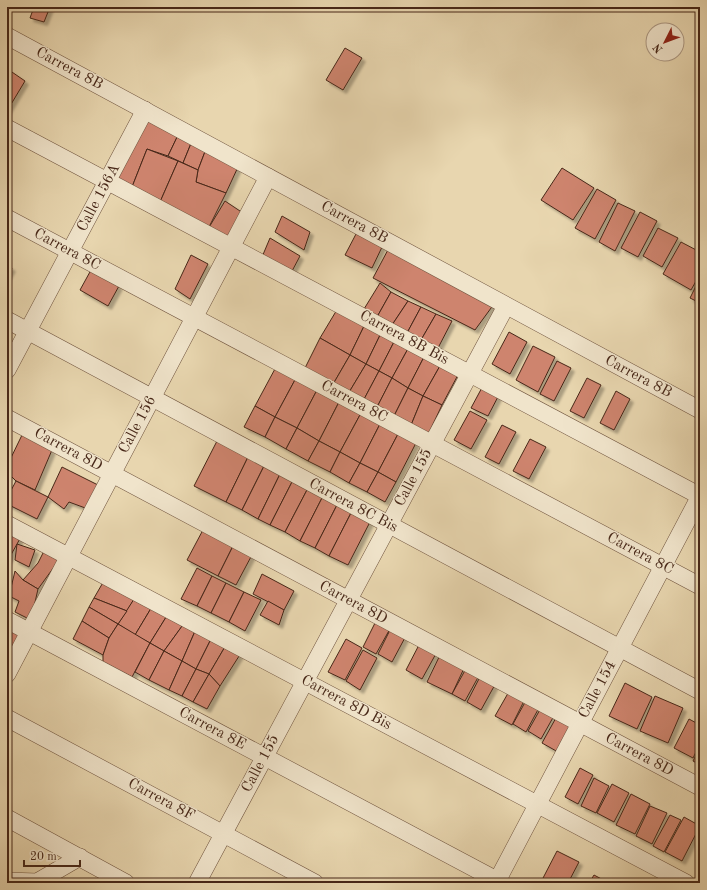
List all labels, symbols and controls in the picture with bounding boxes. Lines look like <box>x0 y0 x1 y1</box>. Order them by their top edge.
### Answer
north arrow <box>645 22 685 62</box>
text: N <box>651 40 666 54</box>
street label: Carrera 8B <box>33 45 105 93</box>
street label: Calle 156A <box>75 161 123 234</box>
street label: Carrera 8B <box>318 199 390 247</box>
street label: Carrera 8C <box>31 226 103 274</box>
street label: Carrera 8B Bis <box>357 308 451 368</box>
street label: Carrera 8B <box>602 353 674 401</box>
street label: Carrera 8C <box>318 378 390 426</box>
street label: Calle 156 <box>117 394 159 456</box>
street label: Carrera 8D <box>31 426 105 474</box>
street label: Calle 155 <box>393 447 435 509</box>
street label: Carrera 8C Bis <box>306 476 400 536</box>
street label: Carrera 8C <box>604 530 676 578</box>
street label: Carrera 8D <box>316 579 390 627</box>
street label: Calle 154 <box>577 659 619 721</box>
street label: Carrera 8D Bis <box>298 673 394 733</box>
street label: Carrera 8E <box>176 705 248 753</box>
street label: Carrera 8D <box>602 731 676 779</box>
street label: Calle 155 <box>240 733 282 795</box>
street label: Carrera 8F <box>125 776 197 824</box>
scale bar <box>24 842 80 868</box>
text: 20 m <box>30 851 57 863</box>

